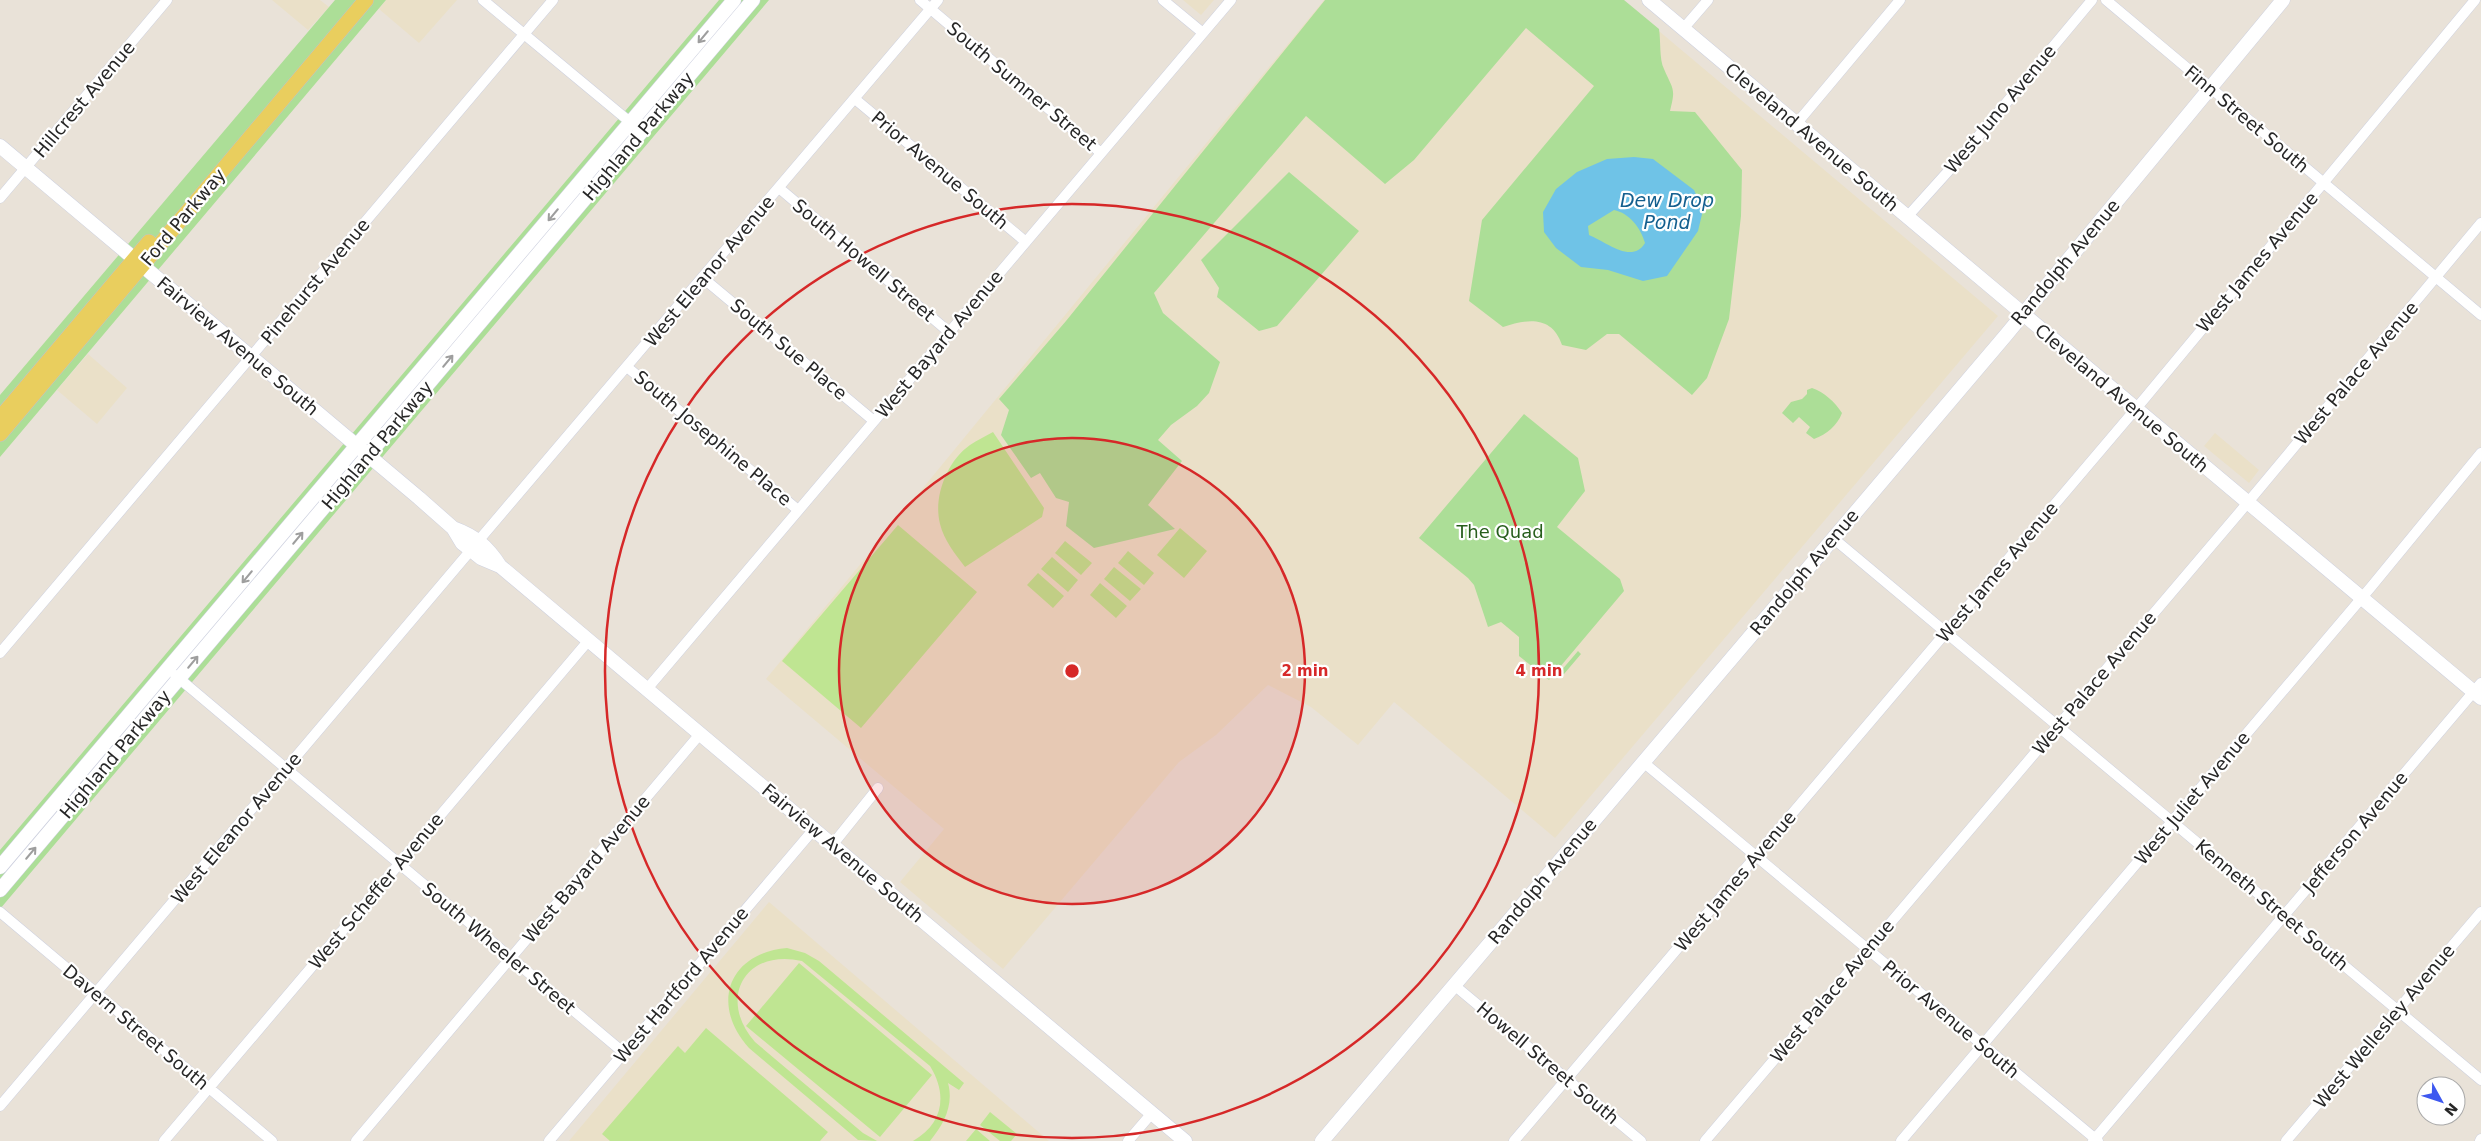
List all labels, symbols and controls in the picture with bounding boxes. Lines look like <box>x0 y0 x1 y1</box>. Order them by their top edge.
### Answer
street label: South Sumner Street <box>943 17 1101 155</box>
one-way arrow <box>697 31 708 44</box>
street label: Hillcrest Avenue <box>29 37 139 161</box>
street label: West Juno Avenue <box>1940 40 2060 178</box>
street label: Cleveland Avenue South <box>1721 58 1903 216</box>
street label: Finn Street South <box>2181 61 2313 177</box>
street label: Highland Parkway <box>578 67 698 205</box>
street label: Prior Avenue South <box>867 107 1013 233</box>
street label: Ford Parkway <box>136 164 230 270</box>
street label: West James Avenue <box>2192 187 2322 337</box>
water label: Dew Drop Pond <box>1620 189 1714 233</box>
street label: West Eleanor Avenue <box>640 191 778 351</box>
street label: South Howell Street <box>789 194 939 326</box>
street label: Randolph Avenue <box>2006 195 2124 329</box>
one-way arrow <box>547 208 558 221</box>
street label: Pinehurst Avenue <box>256 214 374 348</box>
street label: West Bayard Avenue <box>871 266 1007 422</box>
street label: Fairview Avenue South <box>153 272 323 420</box>
street label: South Sue Place <box>727 294 851 404</box>
street label: West Palace Avenue <box>2290 297 2422 449</box>
street label: Cleveland Avenue South <box>2031 319 2213 477</box>
one-way arrow <box>443 354 454 367</box>
street label: South Josephine Place <box>630 366 796 510</box>
street label: Highland Parkway <box>317 376 437 514</box>
street label: West James Avenue <box>1932 497 2062 647</box>
street label: Randolph Avenue <box>1745 505 1863 639</box>
park label: The Quad <box>1455 521 1544 542</box>
one-way arrow <box>292 532 303 545</box>
one-way arrow <box>241 570 252 583</box>
street label: West Palace Avenue <box>2028 607 2160 759</box>
one-way arrow <box>187 656 198 669</box>
centre of rings <box>1063 662 1081 680</box>
text: 2 min <box>1281 662 1329 680</box>
text: 4 min <box>1515 662 1563 680</box>
street label: Highland Parkway <box>55 685 175 823</box>
street label: West Juliet Avenue <box>2130 727 2254 869</box>
street label: West Eleanor Avenue <box>167 748 305 908</box>
street label: Jefferson Avenue <box>2298 767 2412 898</box>
street label: Fairview Avenue South <box>758 779 928 927</box>
street label: West Bayard Avenue <box>518 791 654 947</box>
street label: West James Avenue <box>1670 806 1800 956</box>
street label: West Scheffer Avenue <box>305 809 447 973</box>
street label: Randolph Avenue <box>1483 814 1601 948</box>
street label: Kenneth Street South <box>2191 835 2353 975</box>
one-way arrow <box>26 847 37 860</box>
street label: South Wheeler Street <box>418 878 580 1018</box>
street label: West Hartford Avenue <box>609 903 753 1067</box>
street label: West Palace Avenue <box>1766 915 1898 1067</box>
street label: West Wellesley Avenue <box>2309 940 2459 1112</box>
street label: Prior Avenue South <box>1878 956 2024 1082</box>
street label: Davern Street South <box>59 960 213 1094</box>
street label: Howell Street South <box>1473 997 1623 1129</box>
north arrow <box>2416 1076 2466 1126</box>
text: N <box>2441 1100 2461 1119</box>

